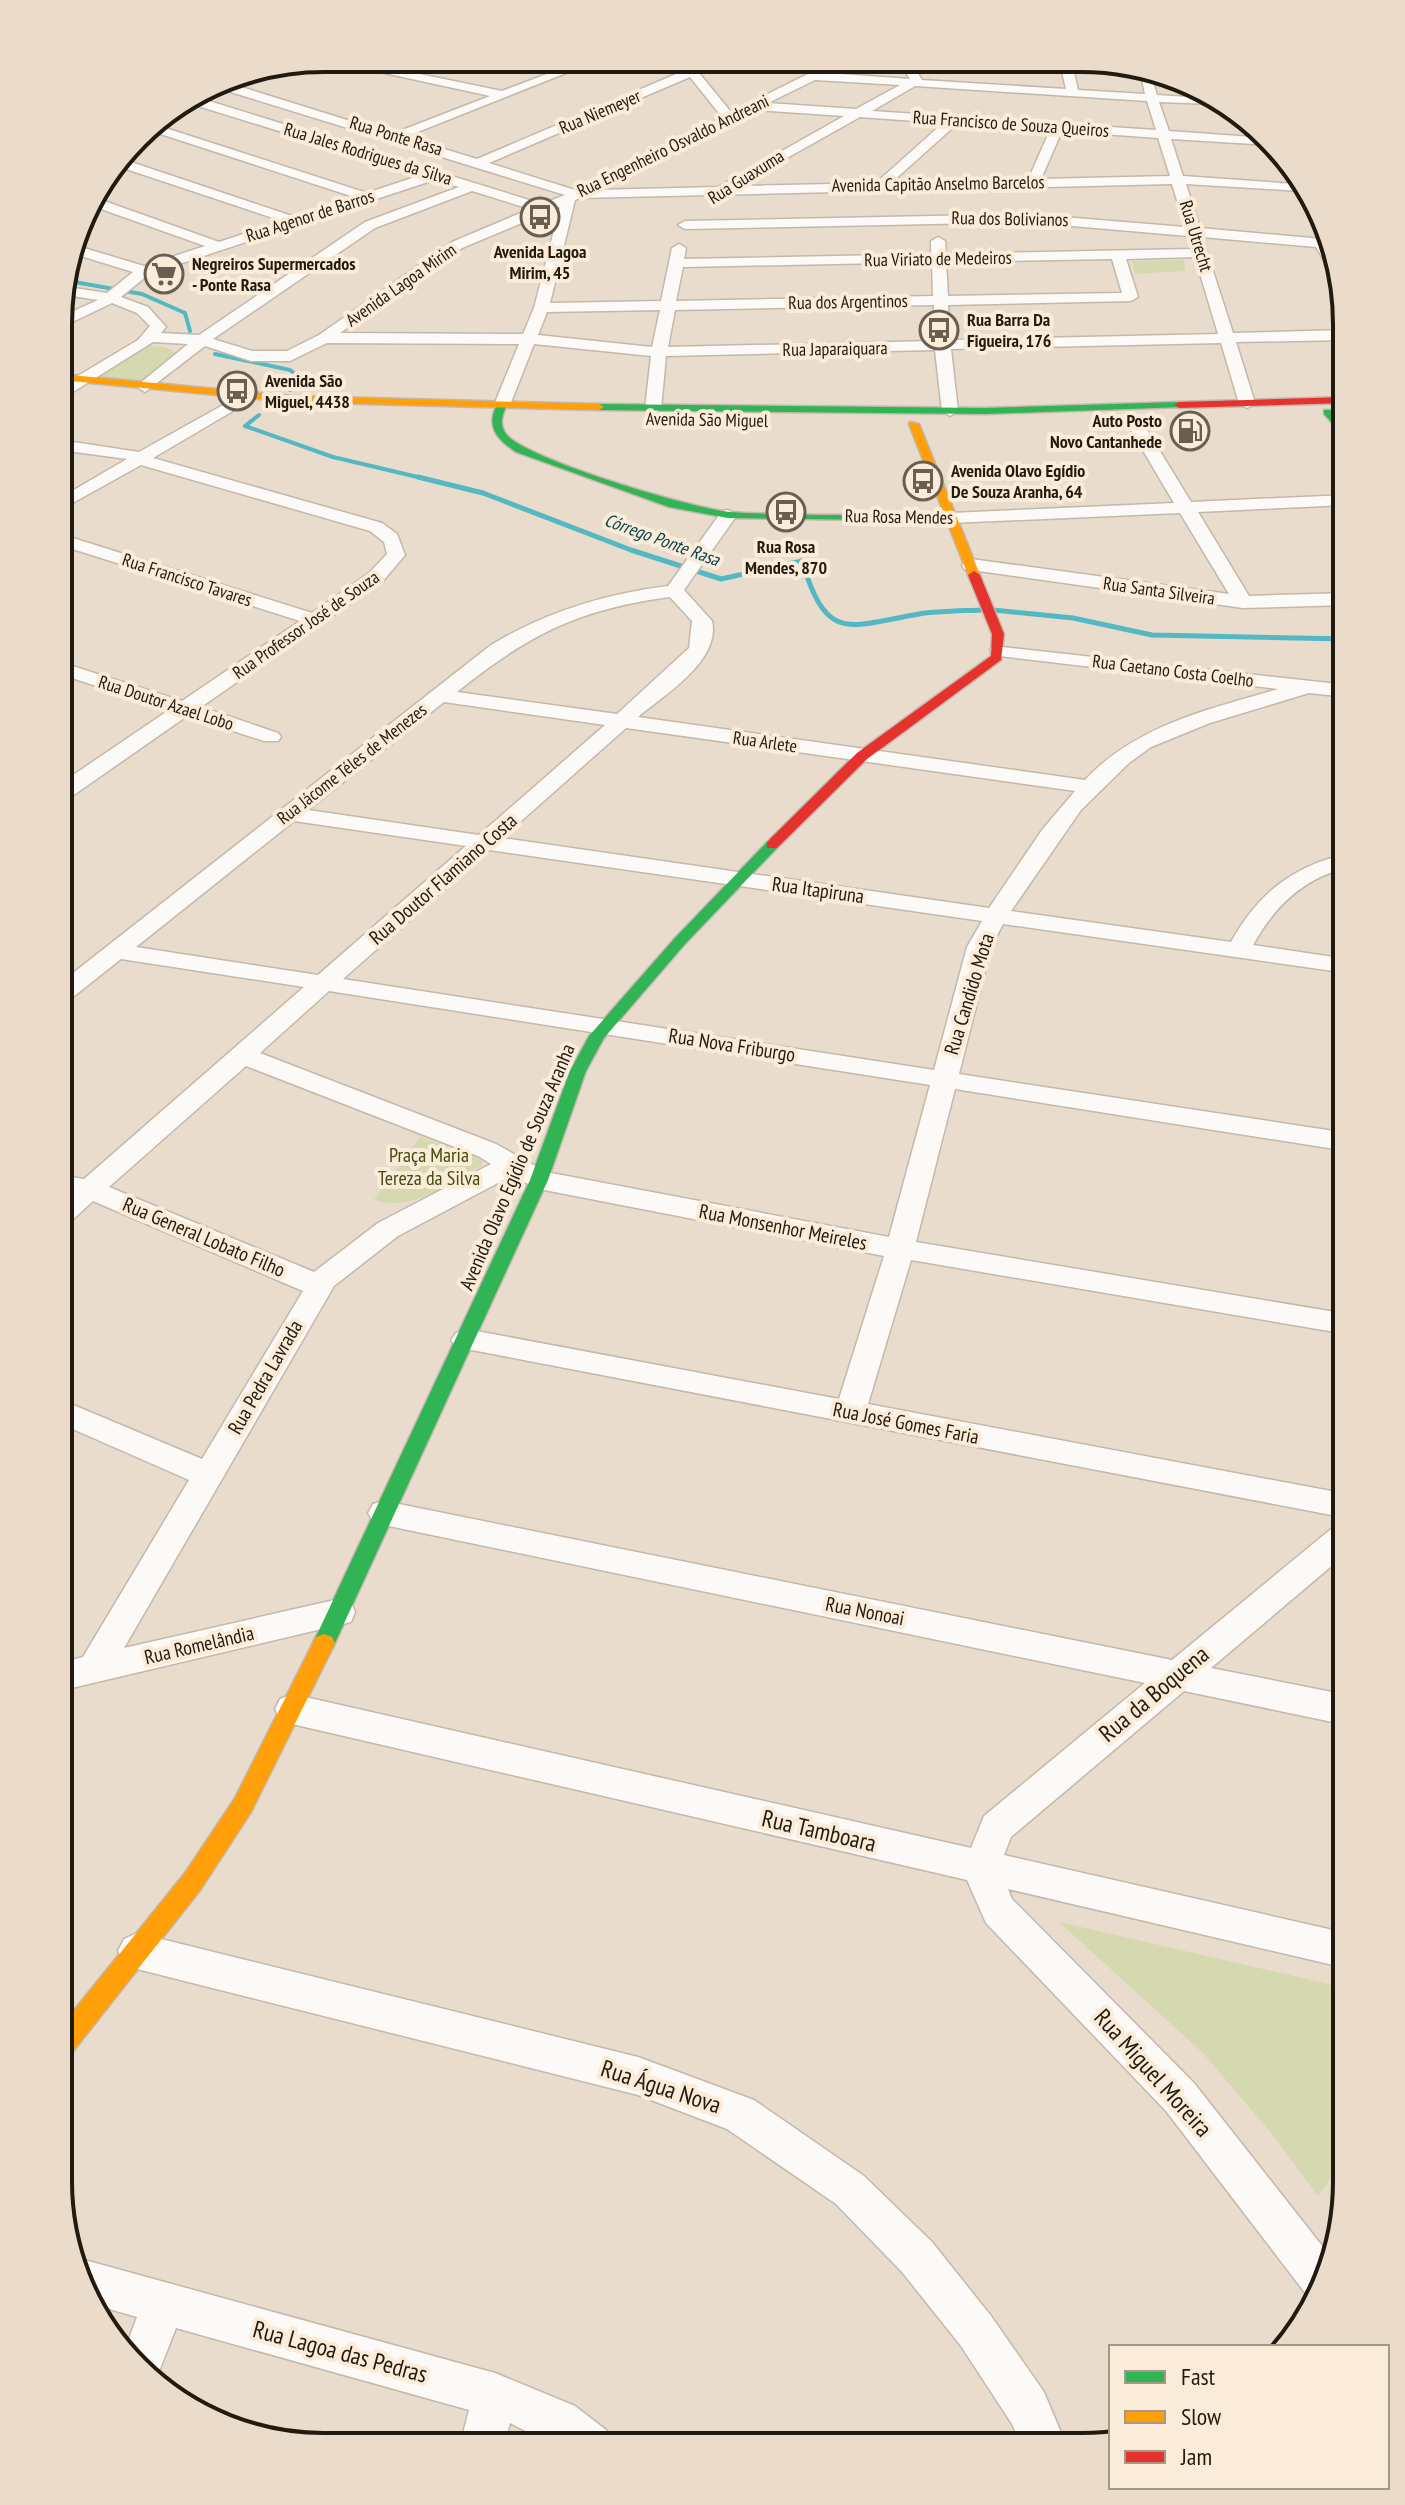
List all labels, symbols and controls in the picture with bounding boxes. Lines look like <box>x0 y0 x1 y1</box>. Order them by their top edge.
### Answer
street label: Rua Niemeyer <box>556 84 644 139</box>
street label: Rua Engenheiro Osvaldo Andreani <box>573 89 773 202</box>
street label: Rua Francisco de Souza Queiros <box>912 105 1110 142</box>
street label: Rua Ponte Rasa <box>347 111 445 161</box>
street label: Rua Jales Rodrigues da Silva <box>281 117 455 190</box>
street label: Rua Guaxuma <box>703 144 788 209</box>
street label: Avenida Capitão Anselmo Barcelos <box>831 170 1045 197</box>
street label: Rua Agenor de Barros <box>243 184 377 247</box>
bus stop icon: Avenida Lagoa Mirim, 45 <box>519 196 561 238</box>
street label: Rua Utrecht <box>1175 197 1218 274</box>
street label: Rua dos Bolivianos <box>951 206 1069 231</box>
street label: Avenida Lagoa Mirim <box>341 238 461 331</box>
place label: Avenida Lagoa Mirim, 45 <box>493 240 586 284</box>
street label: Rua Viriato de Medeiros <box>864 246 1012 271</box>
place label: Negreiros Supermercados - Ponte Rasa <box>192 252 356 296</box>
supermarket icon: Negreiros Supermercados - Ponte Rasa <box>143 253 185 295</box>
street label: Rua dos Argentinos <box>788 289 908 314</box>
place label: Rua Barra Da Figueira, 176 <box>967 308 1051 352</box>
bus stop icon: Rua Barra Da Figueira, 176 <box>918 309 960 351</box>
street label: Rua Japaraiquara <box>782 336 888 361</box>
place label: Avenida São Miguel, 4438 <box>264 369 350 413</box>
bus stop icon: Avenida São Miguel, 4438 <box>216 370 258 412</box>
street label: Avenida São Miguel <box>646 407 769 432</box>
place label: Auto Posto Novo Cantanhede <box>1050 409 1162 453</box>
fuel station icon: Auto Posto Novo Cantanhede <box>1169 410 1211 452</box>
place label: Avenida Olavo Egídio De Souza Aranha, 64 <box>950 459 1085 503</box>
bus stop icon: Avenida Olavo Egídio De Souza Aranha, 64 <box>902 460 944 502</box>
bus stop icon: Rua Rosa Mendes, 870 <box>765 491 807 533</box>
street label: Rua Rosa Mendes <box>845 504 953 529</box>
water label: Córrego Ponte Rasa <box>602 508 723 571</box>
place label: Rua Rosa Mendes, 870 <box>745 535 827 579</box>
street label: Rua Francisco Tavares <box>119 548 255 611</box>
street label: Rua Professor José de Souza <box>228 565 383 684</box>
street label: Rua Santa Silveira <box>1102 571 1216 610</box>
street label: Rua Caetano Costa Coelho <box>1091 649 1255 692</box>
street label: Rua Doutor Azael Lobo <box>96 670 237 735</box>
street label: Rua Jácome Téles de Menezes <box>272 698 431 829</box>
street label: Rua Arlete <box>732 726 799 757</box>
street label: Rua Doutor Flamiano Costa <box>364 808 522 950</box>
street label: Rua Itapiruna <box>770 871 866 909</box>
street label: Rua Candido Mota <box>938 930 1000 1058</box>
street label: Rua Nova Friburgo <box>667 1022 797 1068</box>
street label: Avenida Olavo Egídio de Souza Aranha <box>453 1040 581 1294</box>
park label: Praça Maria Tereza da Silva <box>378 1142 480 1191</box>
street label: Rua General Lobato Filho <box>119 1191 289 1283</box>
street label: Rua Monsenhor Meireles <box>697 1198 869 1256</box>
street label: Rua Pedra Lavrada <box>222 1315 308 1439</box>
street label: Rua José Gomes Faria <box>831 1396 981 1450</box>
street label: Rua Nonoai <box>823 1591 907 1631</box>
street label: Rua Romelândia <box>142 1620 256 1670</box>
street label: Rua da Boquena <box>1092 1639 1215 1749</box>
street label: Rua Tamboara <box>759 1802 879 1859</box>
street label: Rua Miguel Moreira <box>1088 2002 1219 2143</box>
street label: Rua Água Nova <box>597 2053 725 2121</box>
street label: Rua Lagoa das Pedras <box>250 2313 431 2390</box>
legend <box>1109 2345 1389 2489</box>
text: Fast <box>1181 2361 1216 2392</box>
text: Slow <box>1181 2401 1222 2432</box>
text: Jam <box>1180 2441 1212 2472</box>

